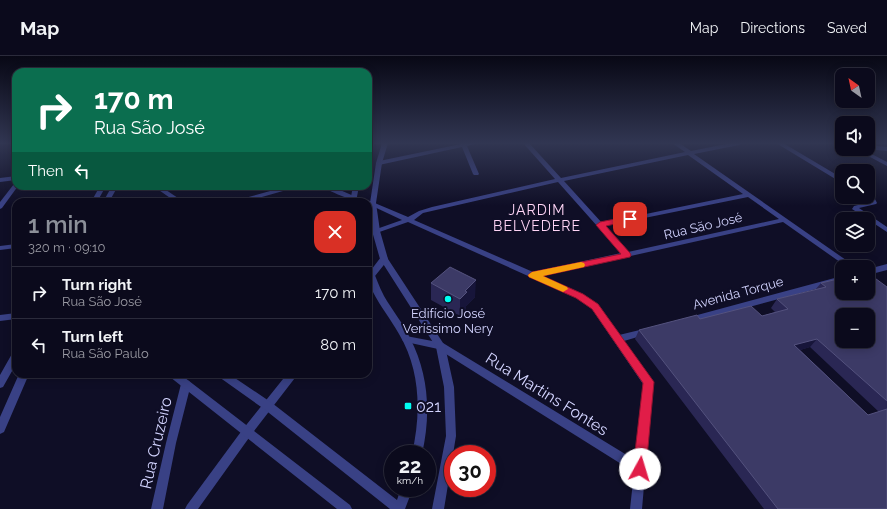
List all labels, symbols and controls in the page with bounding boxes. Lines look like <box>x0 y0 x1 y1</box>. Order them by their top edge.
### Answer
text: Map <box>20 17 59 39</box>
text: Map <box>690 20 718 36</box>
text: Directions <box>740 20 805 36</box>
text: Saved <box>827 20 867 36</box>
north arrow <box>835 68 875 108</box>
map controls <box>835 68 875 348</box>
text: 170 m <box>94 83 174 116</box>
icon: right <box>28 84 80 136</box>
button: sound <box>835 116 875 156</box>
text: Rua São José <box>94 117 205 138</box>
icon: left <box>71 160 93 182</box>
text: Then <box>28 162 63 180</box>
button: search <box>835 164 875 204</box>
district label: JARDIM BELVEDERE <box>493 202 581 234</box>
pin <box>613 202 647 236</box>
icon: arrive <box>619 208 641 230</box>
text: 1 min <box>28 210 88 239</box>
street label: Rua São José <box>662 210 744 242</box>
button: close <box>314 211 356 253</box>
button: layers <box>835 212 875 252</box>
text: 320 m · 09:10 <box>28 240 106 255</box>
button: + <box>835 260 875 300</box>
street label: Avenida Torque <box>691 274 785 312</box>
text: Turn right <box>62 276 132 294</box>
icon: right <box>28 282 50 304</box>
text: 170 m <box>315 284 356 302</box>
text: Rua São José <box>62 294 142 309</box>
marker: Edifício José Veríssimo Nery <box>443 294 453 304</box>
place label: Edifício José Veríssimo Nery <box>403 306 493 336</box>
button: − <box>835 308 875 348</box>
text: Turn left <box>62 328 123 346</box>
icon: left <box>28 334 50 356</box>
text: 80 m <box>320 336 356 354</box>
text: Rua São Paulo <box>62 346 149 361</box>
street label: Rua Martins Fontes <box>482 349 612 440</box>
street label: Rua Cruzeiro <box>136 395 176 491</box>
place label: 021 <box>416 397 441 416</box>
marker: 021 <box>403 401 413 411</box>
speed limit sign: 30 <box>444 445 496 497</box>
position arrow <box>619 448 661 490</box>
text: 22 <box>399 454 421 478</box>
text: km/h <box>397 475 423 486</box>

